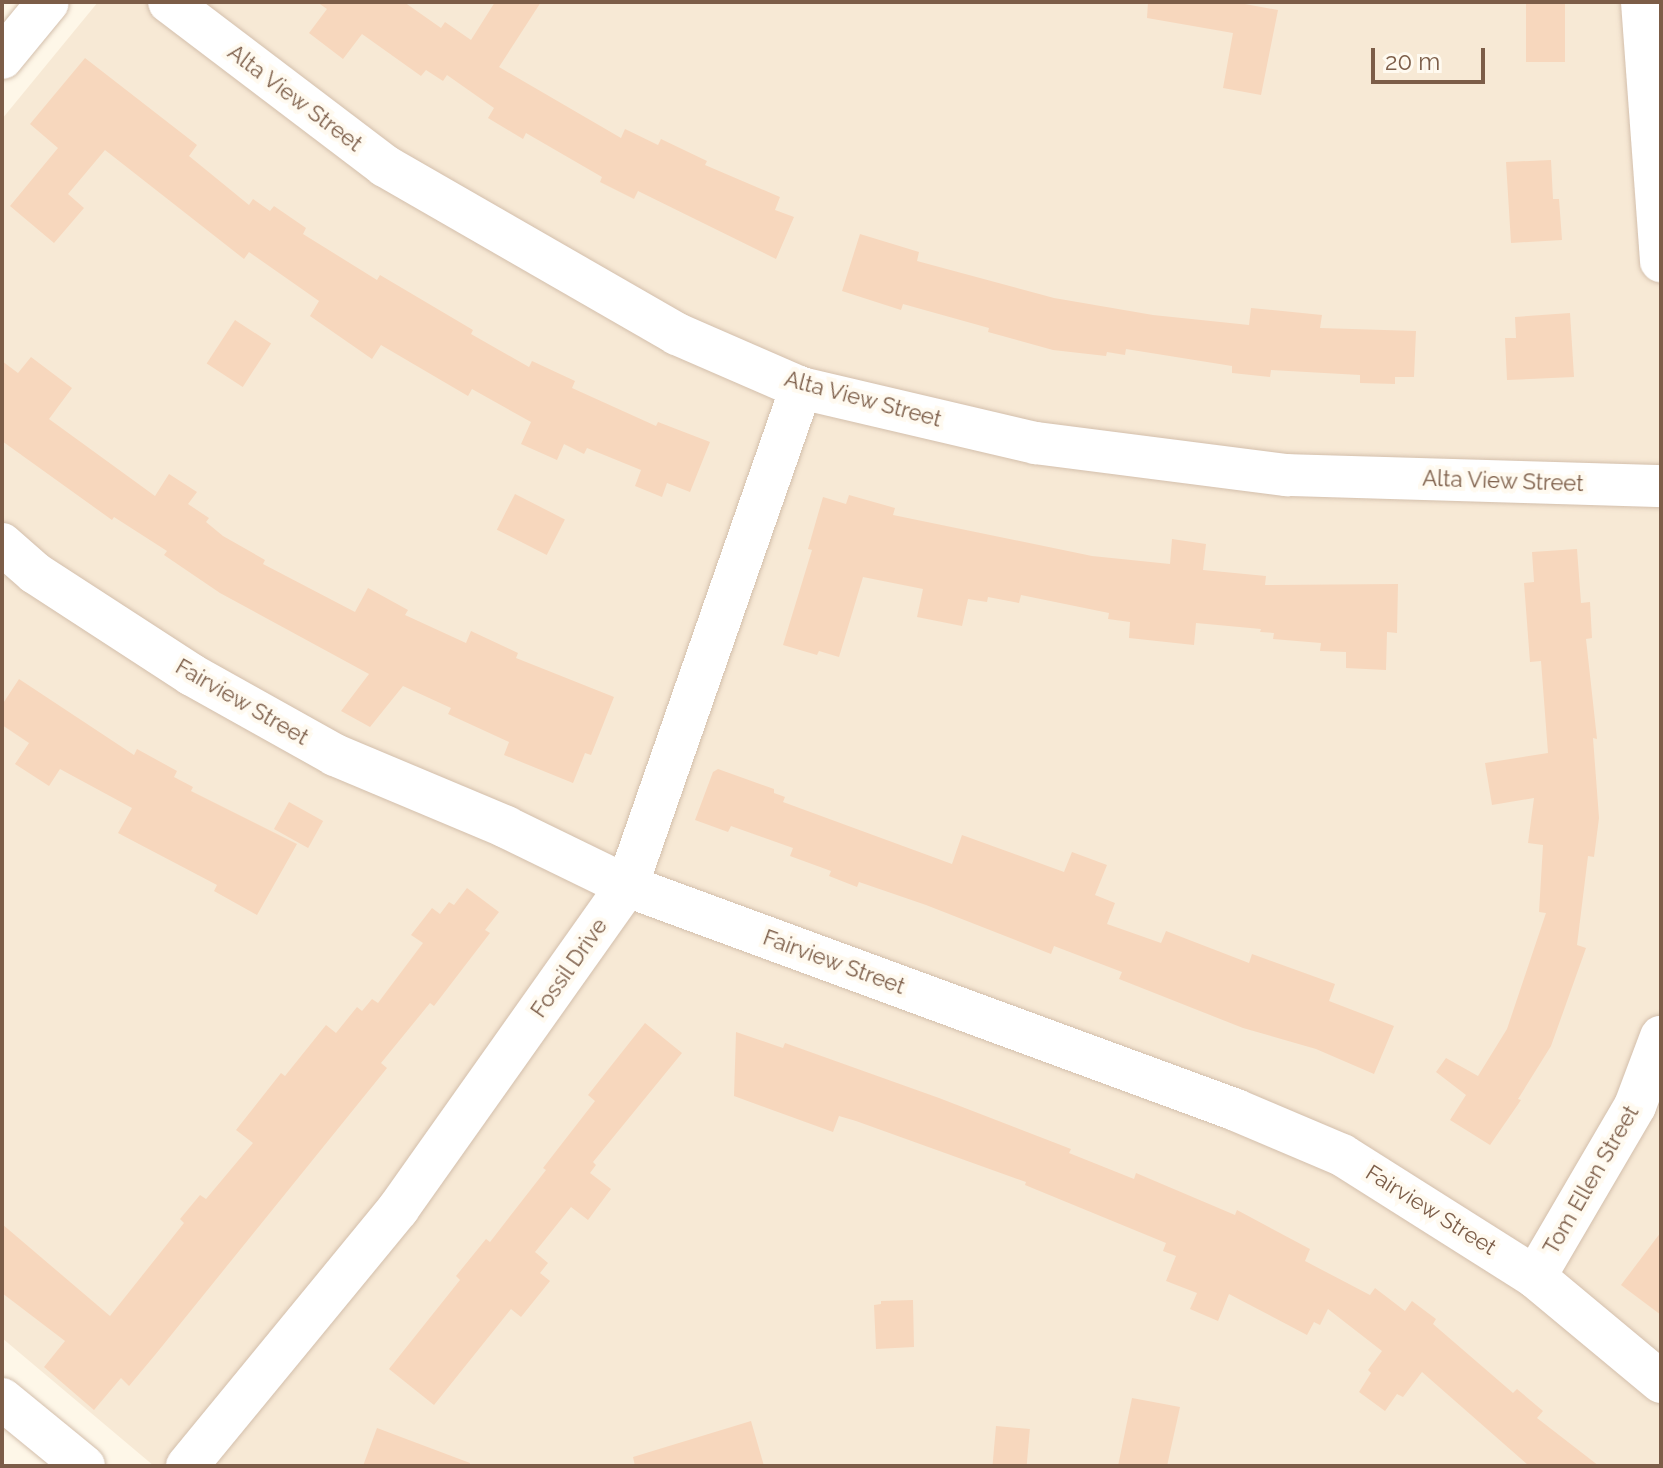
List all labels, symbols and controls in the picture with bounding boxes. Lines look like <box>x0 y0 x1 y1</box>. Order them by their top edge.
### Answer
scale bar <box>1375 32 1489 82</box>
street label: Alta View Street <box>222 39 368 157</box>
text: 20 m <box>1385 47 1440 76</box>
street label: Alta View Street <box>781 365 945 433</box>
street label: Alta View Street <box>1421 465 1585 497</box>
street label: Fairview Street <box>171 653 313 751</box>
street label: Fossil Drive <box>525 913 613 1023</box>
street label: Fairview Street <box>759 924 909 1000</box>
street label: Tom Ellen Street <box>1538 1101 1644 1259</box>
street label: Fairview Street <box>1361 1159 1501 1261</box>

